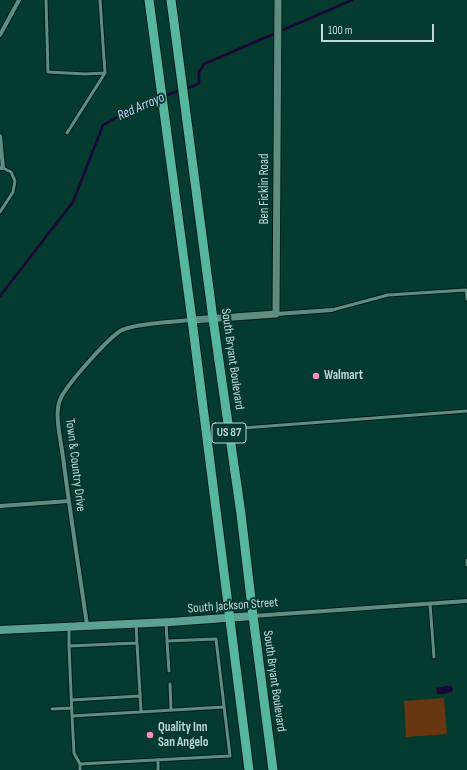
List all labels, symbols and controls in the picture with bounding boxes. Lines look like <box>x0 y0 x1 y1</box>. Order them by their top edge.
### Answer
scale bar <box>323 16 436 42</box>
text: 100 m <box>328 23 353 38</box>
water label: Red Arroyo <box>115 89 167 125</box>
street label: Ben Ficklin Road <box>257 154 273 224</box>
street label: South Bryant Boulevard <box>217 307 247 411</box>
place label: Walmart <box>324 368 363 384</box>
marker: Walmart <box>311 371 321 381</box>
street label: Town & Country Drive <box>62 418 88 512</box>
road number: US 87 <box>212 423 246 443</box>
street label: South Jackson Street <box>187 595 279 617</box>
street label: South Bryant Boulevard <box>259 629 289 733</box>
place label: Quality Inn San Angelo <box>158 720 208 751</box>
marker: Quality Inn San Angelo <box>145 730 155 740</box>

